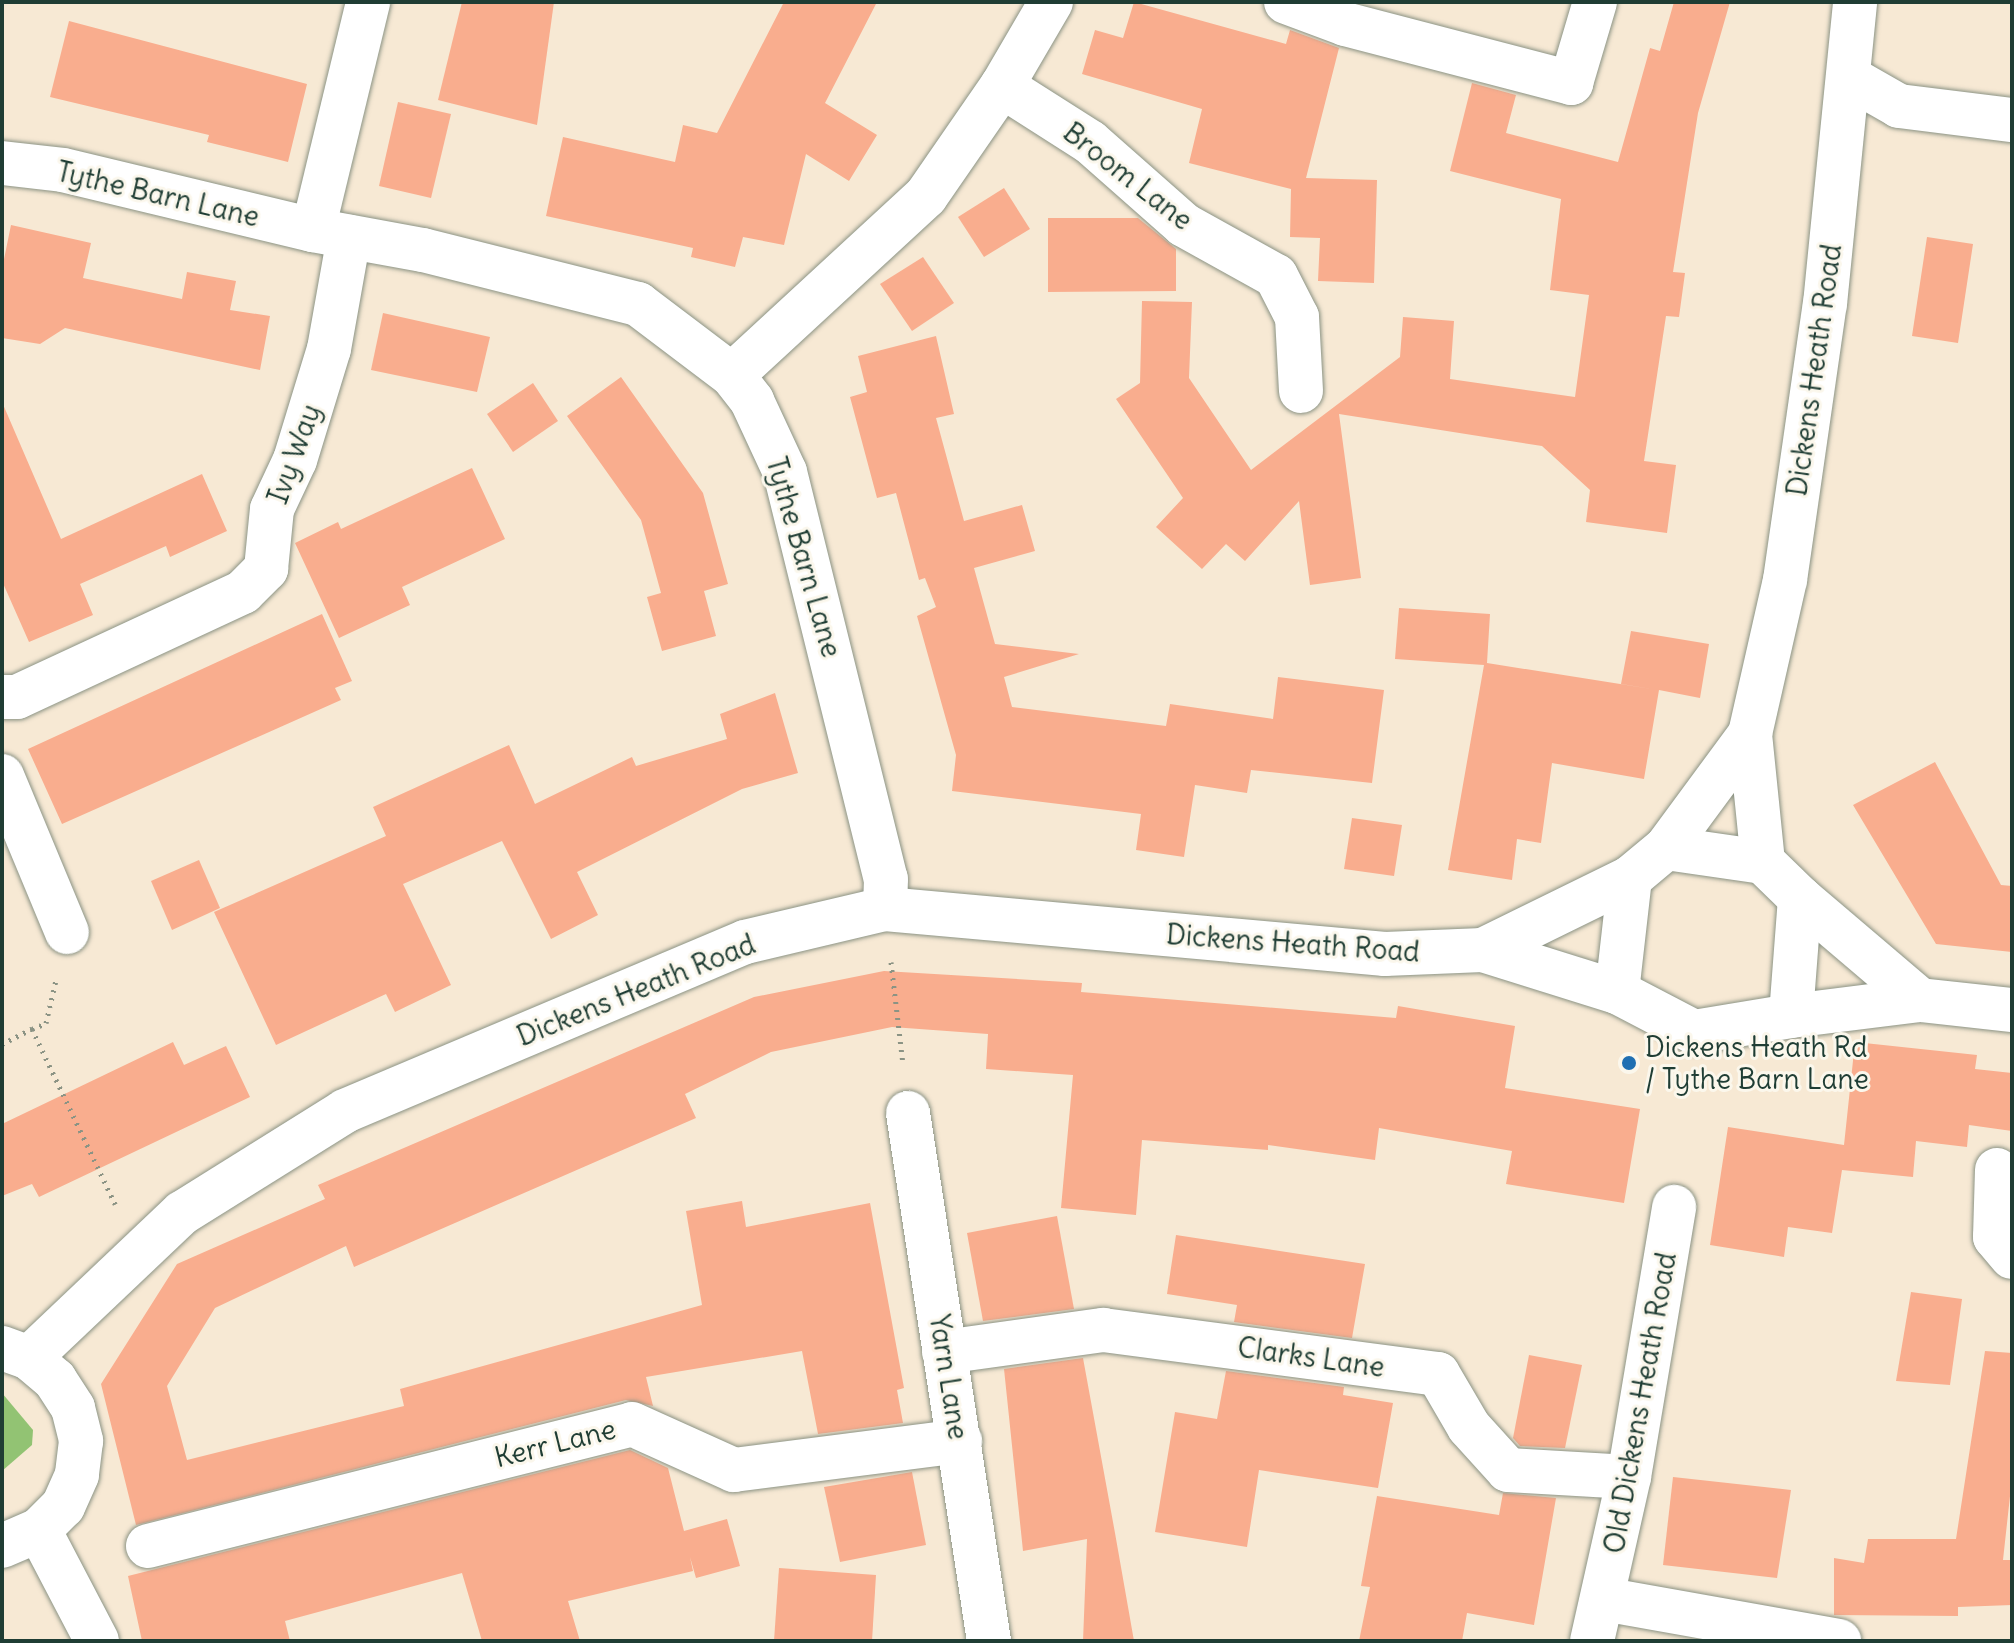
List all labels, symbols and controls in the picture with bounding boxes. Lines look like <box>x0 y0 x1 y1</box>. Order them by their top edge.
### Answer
street label: Broom Lane <box>1057 115 1199 237</box>
street label: Tythe Barn Lane <box>53 154 263 234</box>
street label: Dickens Heath Road <box>1780 242 1848 498</box>
street label: Ivy Way <box>261 400 327 508</box>
street label: Tythe Barn Lane <box>759 453 849 661</box>
street label: Dickens Heath Road <box>1165 917 1421 969</box>
street label: Dickens Heath Road <box>512 927 760 1053</box>
place label: Dickens Heath Rd / Tythe Barn Lane <box>1645 1030 1869 1096</box>
marker: Dickens Heath Rd / Tythe Barn Lane <box>1620 1054 1638 1072</box>
street label: Old Dickens Heath Road <box>1597 1250 1683 1556</box>
street label: Yarn Lane <box>923 1312 975 1442</box>
street label: Clarks Lane <box>1235 1330 1387 1384</box>
street label: Kerr Lane <box>491 1412 619 1474</box>

